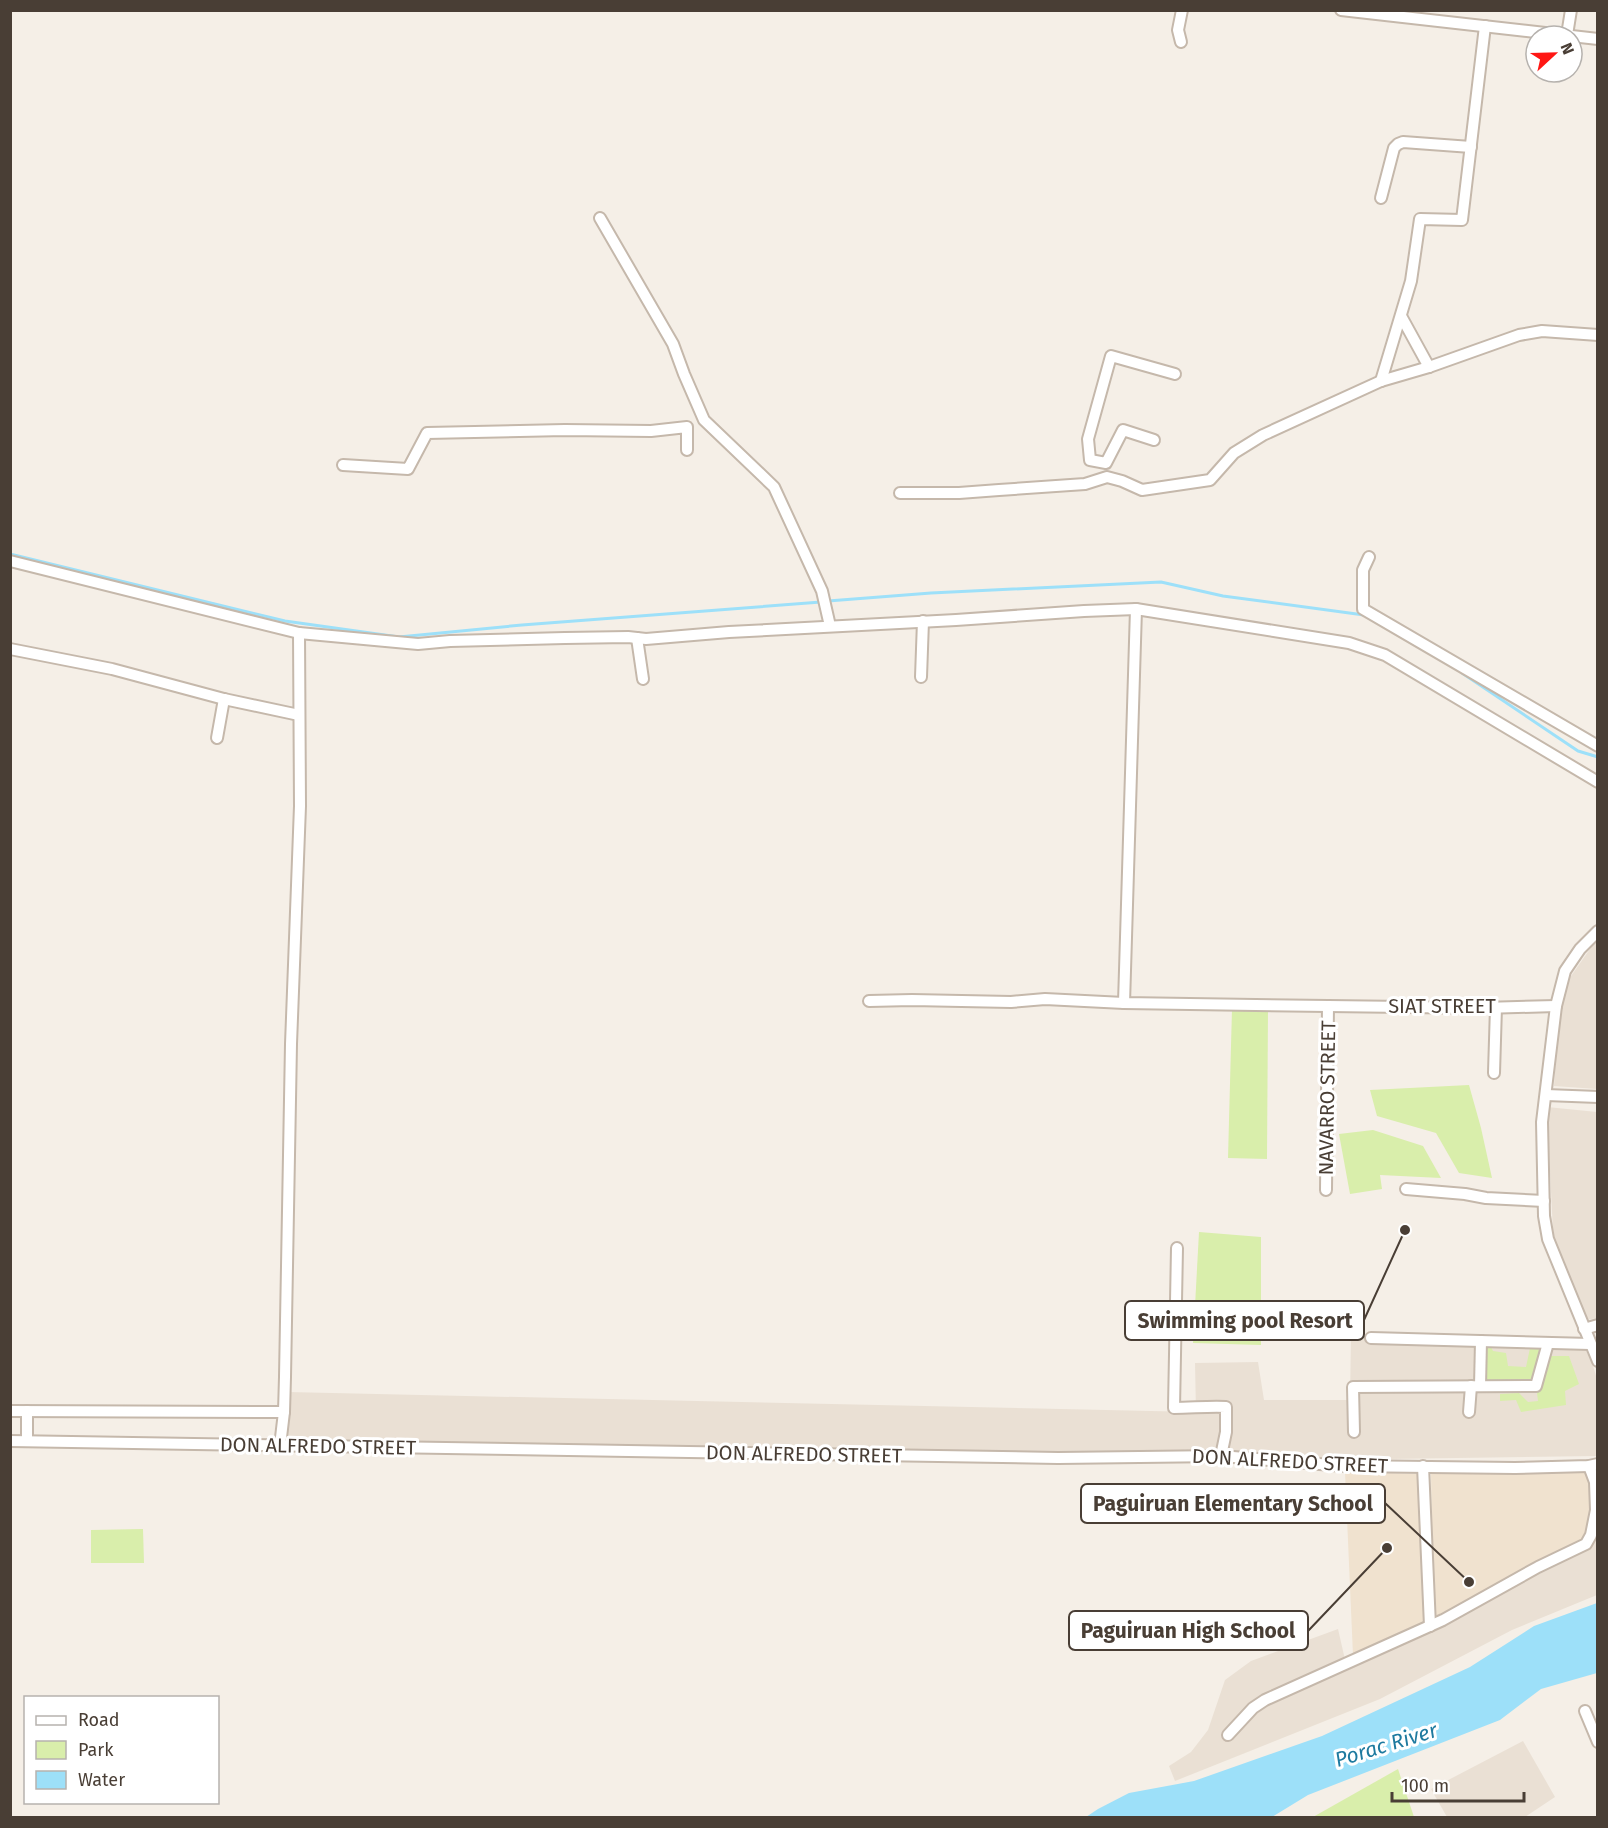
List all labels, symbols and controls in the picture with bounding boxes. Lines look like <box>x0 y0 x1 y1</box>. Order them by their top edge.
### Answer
north arrow <box>1524 24 1584 84</box>
text: N <box>1557 40 1578 57</box>
street label: SIAT STREET <box>1388 994 1496 1018</box>
street label: NAVARRO STREET <box>1314 1020 1340 1176</box>
callout: Swimming pool Resort <box>1125 1301 1364 1340</box>
text: Swimming pool Resort <box>1137 1308 1353 1334</box>
street label: DON ALFREDO STREET <box>220 1432 417 1460</box>
street label: DON ALFREDO STREET <box>706 1440 903 1468</box>
street label: DON ALFREDO STREET <box>1191 1444 1389 1478</box>
callout: Paguiruan Elementary School <box>1081 1484 1385 1523</box>
text: Paguiruan Elementary School <box>1093 1491 1374 1517</box>
callout: Paguiruan High School <box>1069 1611 1308 1650</box>
text: Paguiruan High School <box>1081 1618 1296 1644</box>
legend <box>24 1696 219 1804</box>
text: Road <box>78 1709 120 1731</box>
water label: Porac River <box>1332 1717 1441 1773</box>
text: Park <box>78 1739 114 1761</box>
scale bar <box>1392 1765 1524 1803</box>
text: Water <box>78 1769 125 1791</box>
text: 100 m <box>1401 1775 1449 1797</box>

